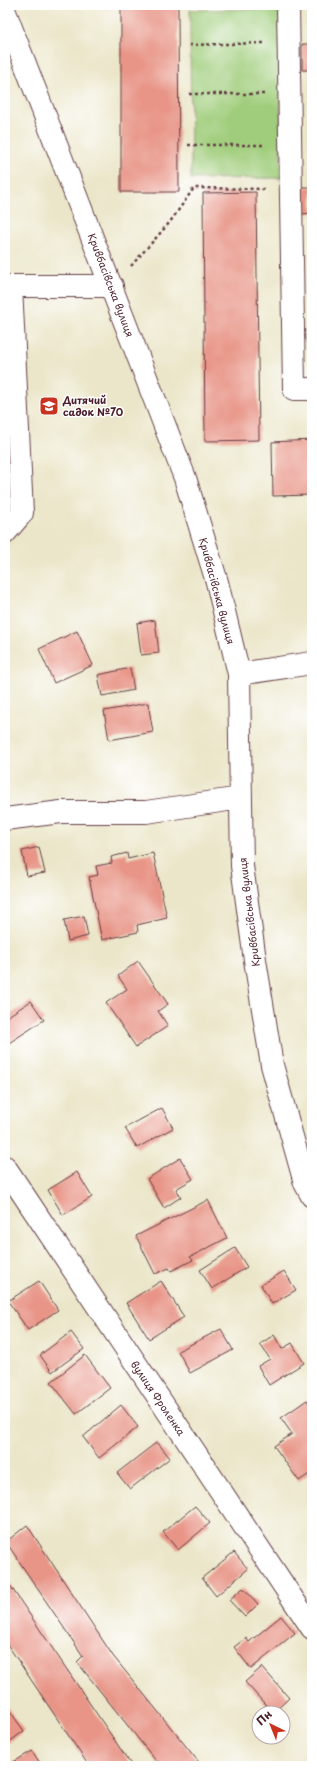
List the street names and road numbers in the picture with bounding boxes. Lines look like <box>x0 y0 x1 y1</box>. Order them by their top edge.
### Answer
street label: Кривбасівська вулиця <box>85 231 138 339</box>
street label: Кривбасівська вулиця <box>196 536 239 646</box>
street label: Кривбасівська вулиця <box>234 857 263 967</box>
street label: вулиця Фроленка <box>128 1357 190 1439</box>

